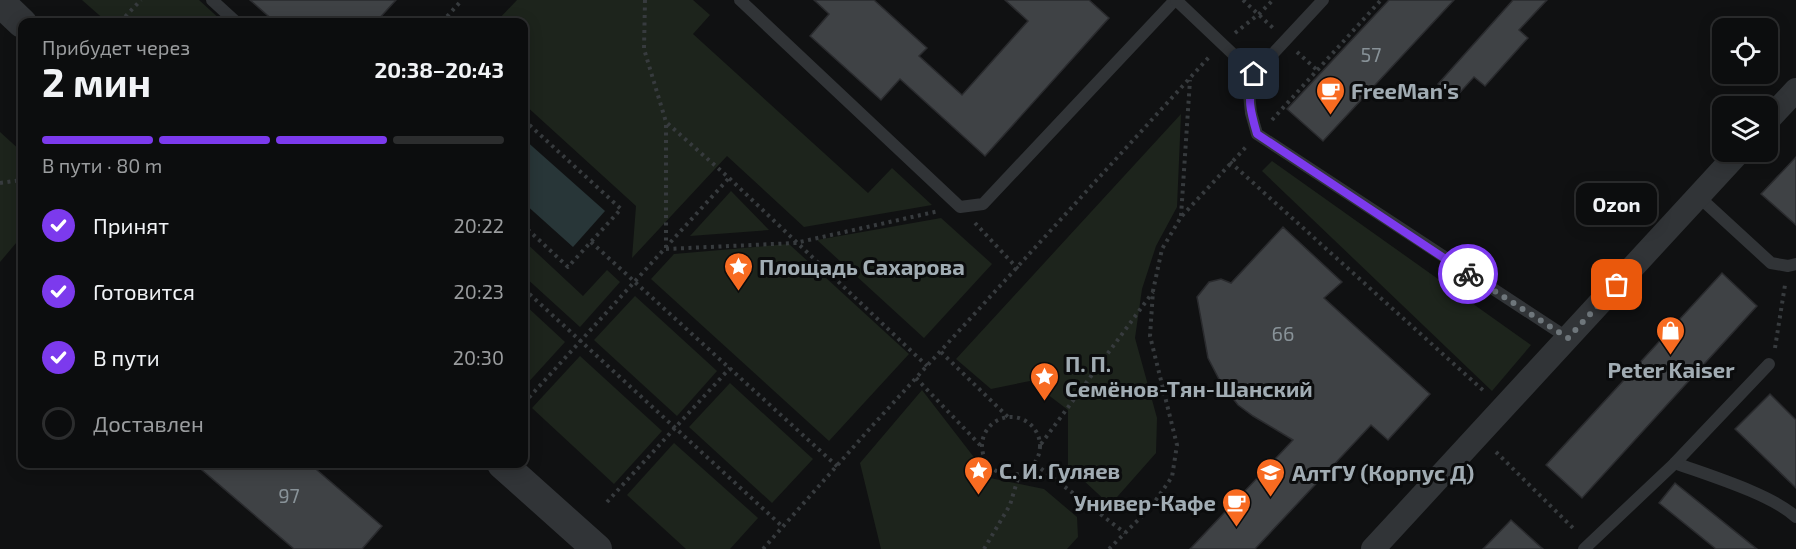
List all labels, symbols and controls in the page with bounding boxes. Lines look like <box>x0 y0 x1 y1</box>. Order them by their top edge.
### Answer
map controls <box>1712 18 1778 162</box>
button: locate <box>1712 18 1778 84</box>
text: Прибудет через <box>42 35 190 59</box>
house number: 57 <box>1361 42 1381 66</box>
pin <box>1228 48 1279 99</box>
text: 20:38–20:43 <box>374 56 504 82</box>
icon: home <box>1237 57 1270 90</box>
text: 2 мин <box>42 58 151 105</box>
cafe icon: FreeMan's <box>1314 74 1346 116</box>
place label: FreeMan's <box>1351 77 1459 103</box>
button: layers <box>1712 96 1778 162</box>
text: В пути · 80 m <box>42 153 162 177</box>
callout: Ozon <box>1576 183 1658 225</box>
text: Ozon <box>1592 192 1641 216</box>
icon: check <box>42 209 75 242</box>
text: Принят <box>93 212 169 238</box>
text: 20:22 <box>454 213 504 237</box>
courier <box>1438 244 1498 304</box>
place icon: Площадь Сахарова <box>722 250 754 292</box>
place label: Площадь Сахарова <box>759 253 965 279</box>
icon: bike <box>1452 258 1485 291</box>
pin <box>1591 259 1642 310</box>
icon: bag <box>1600 268 1633 301</box>
icon: check <box>42 275 75 308</box>
text: Готовится <box>93 278 195 304</box>
text: 20:23 <box>454 279 504 303</box>
shop icon: Peter Kaiser <box>1655 314 1687 356</box>
house number: 66 <box>1272 321 1294 345</box>
icon: check <box>42 341 75 374</box>
text: В пути <box>93 344 160 370</box>
text: 20:30 <box>453 345 504 369</box>
place label: П. П. Семёнов-Тян-Шанский <box>1065 350 1313 401</box>
place label: Peter Kaiser <box>1607 356 1735 382</box>
place icon: П. П. Семёнов-Тян-Шанский <box>1028 360 1060 402</box>
text: Доставлен <box>93 410 204 436</box>
place icon: С. И. Гуляев <box>962 454 994 496</box>
school or university icon: АлтГУ (Корпус Д) <box>1255 456 1287 498</box>
place label: С. И. Гуляев <box>999 457 1120 483</box>
place label: АлтГУ (Корпус Д) <box>1292 459 1474 485</box>
house number: 97 <box>278 483 300 507</box>
cafe icon: Универ-Кафе <box>1221 486 1253 528</box>
place label: Универ-Кафе <box>1074 489 1216 515</box>

